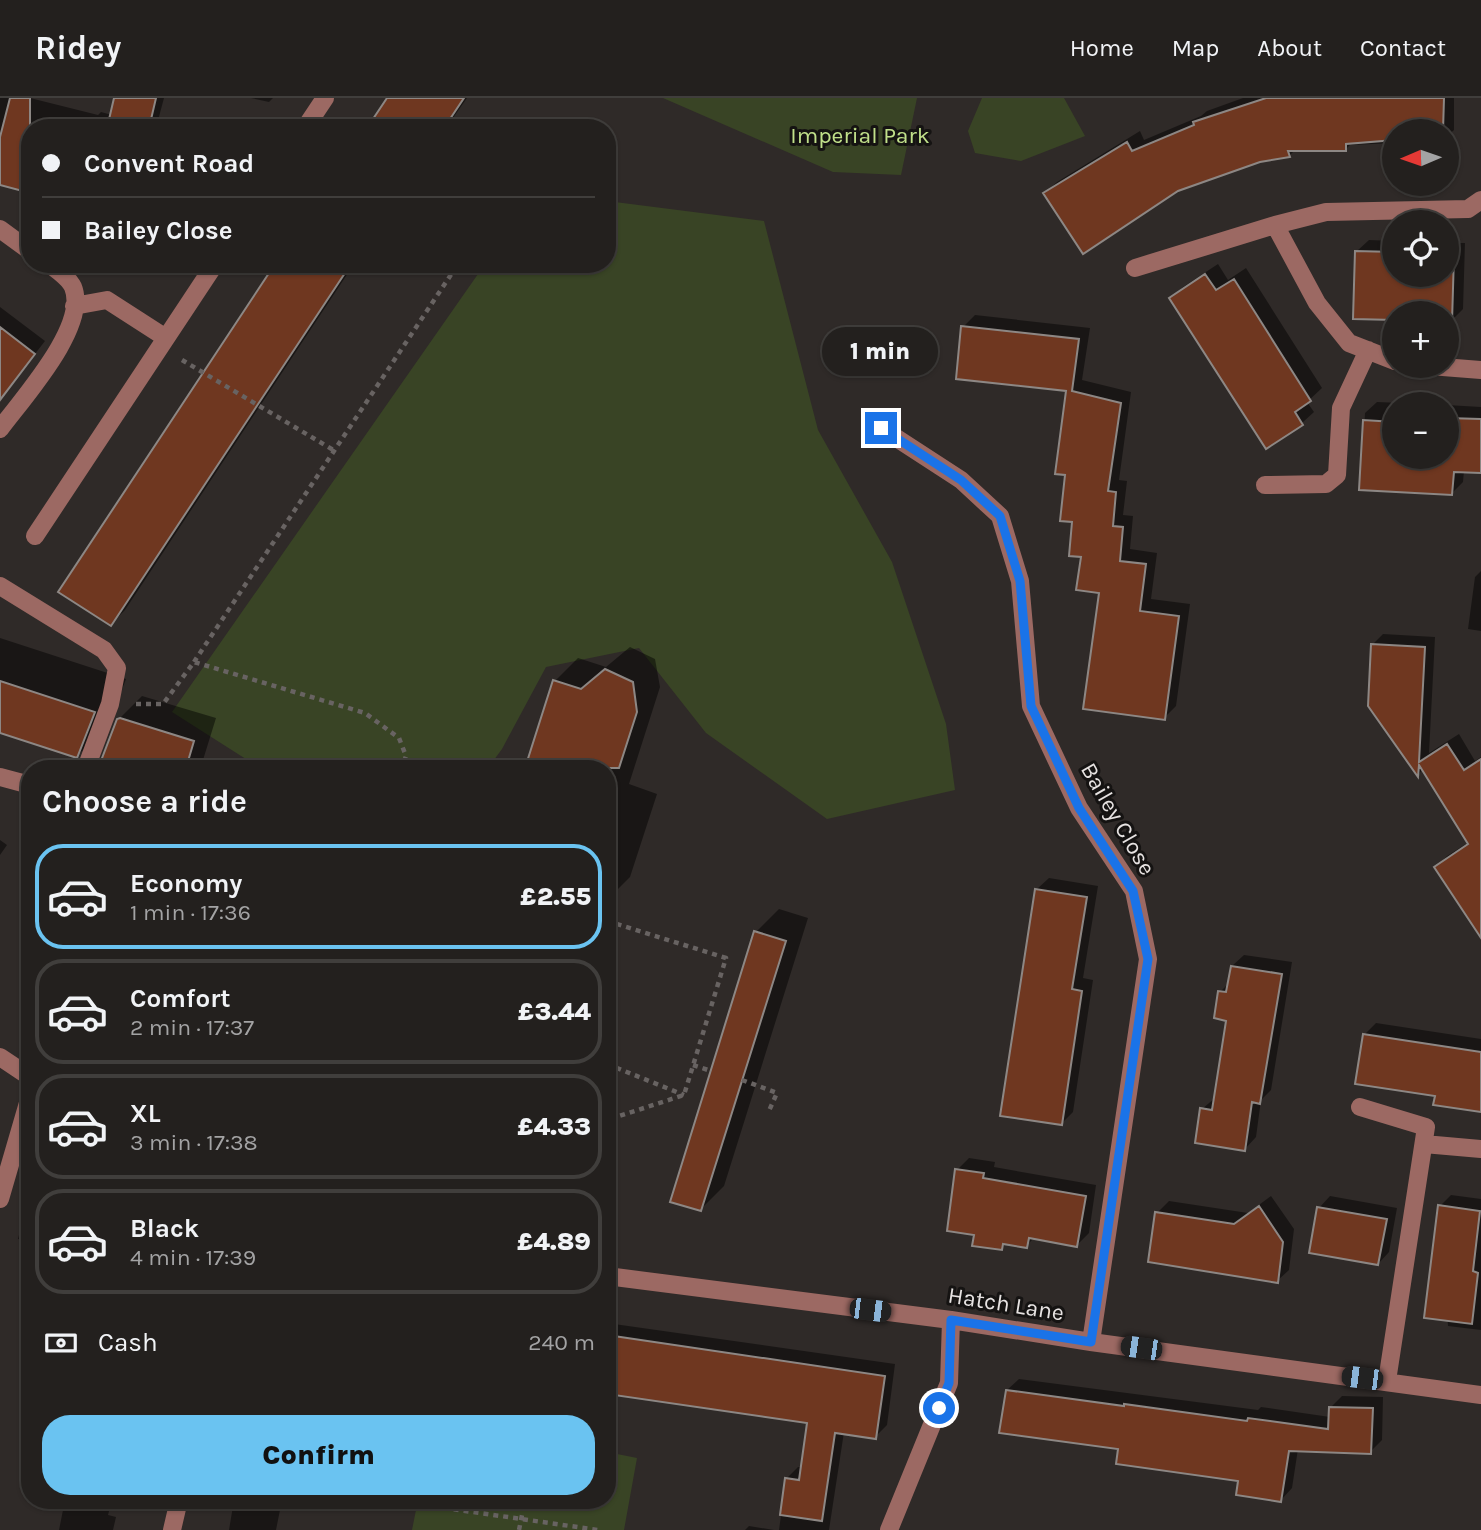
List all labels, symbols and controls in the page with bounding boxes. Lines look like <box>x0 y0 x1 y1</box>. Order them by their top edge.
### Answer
text: Ridey <box>35 29 121 67</box>
text: Home <box>1070 34 1134 62</box>
text: Map <box>1172 34 1219 62</box>
text: About <box>1257 34 1322 62</box>
text: Contact <box>1360 34 1446 62</box>
north arrow <box>1382 119 1460 196</box>
map controls <box>1382 119 1459 469</box>
park label: Imperial Park <box>790 122 930 149</box>
text: Convent Road <box>84 148 254 179</box>
button: locate <box>1382 210 1459 287</box>
text: Bailey Close <box>84 215 233 246</box>
button: + <box>1382 301 1459 378</box>
callout: 1 min <box>823 327 939 376</box>
text: 1 min <box>850 338 910 365</box>
button: − <box>1382 392 1459 469</box>
route end <box>865 412 897 444</box>
street label: Bailey Close <box>1075 758 1161 880</box>
text: Choose a ride <box>42 783 247 820</box>
icon: car <box>46 865 109 928</box>
text: Economy <box>130 868 242 899</box>
text: £2.55 <box>520 881 591 912</box>
text: 1 min · 17:36 <box>130 899 251 926</box>
icon: car <box>46 980 109 1043</box>
text: Comfort <box>130 983 231 1014</box>
text: £3.44 <box>518 996 591 1027</box>
text: 2 min · 17:37 <box>130 1014 254 1041</box>
icon: car <box>46 1095 109 1158</box>
text: XL <box>130 1098 161 1129</box>
text: £4.33 <box>517 1111 591 1142</box>
text: 3 min · 17:38 <box>130 1129 258 1156</box>
icon: car <box>46 1210 109 1273</box>
text: Black <box>130 1213 199 1244</box>
text: £4.89 <box>517 1226 591 1257</box>
text: 4 min · 17:39 <box>130 1244 256 1271</box>
street label: Hatch Lane <box>946 1282 1066 1326</box>
car <box>848 1297 893 1323</box>
icon: cash <box>42 1324 80 1362</box>
text: Cash <box>98 1327 158 1358</box>
text: 240 m <box>528 1329 595 1356</box>
car <box>1119 1335 1164 1361</box>
car <box>1340 1365 1385 1391</box>
route start <box>923 1392 955 1424</box>
button: Confirm <box>42 1415 595 1495</box>

